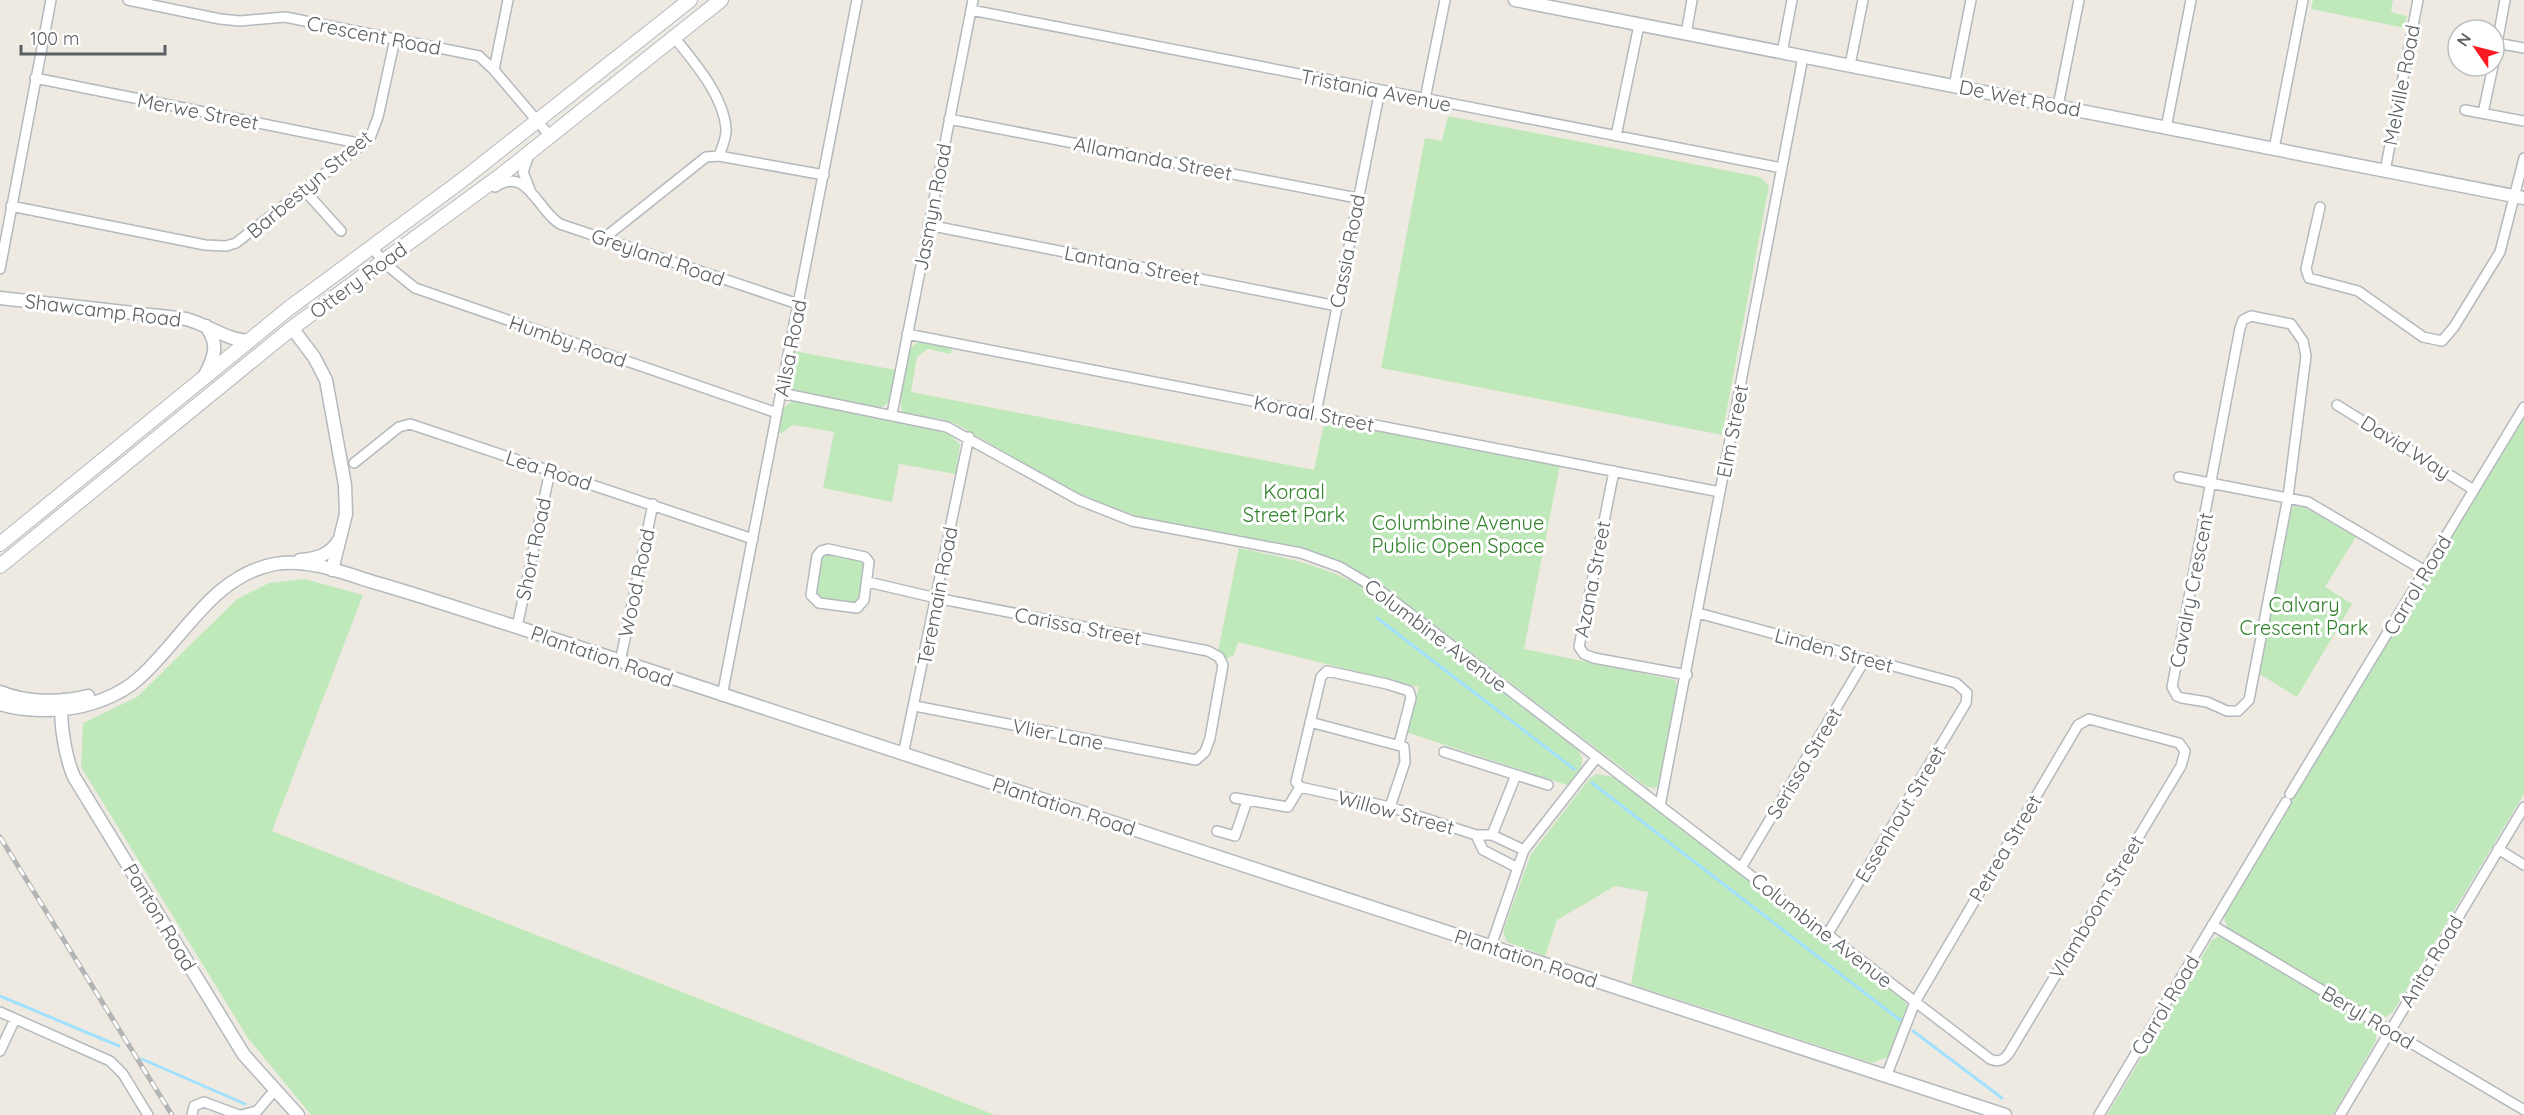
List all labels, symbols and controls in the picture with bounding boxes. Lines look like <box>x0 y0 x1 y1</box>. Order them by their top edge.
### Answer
street label: Crescent Road <box>305 10 443 60</box>
scale bar <box>21 18 165 56</box>
north arrow <box>2446 18 2506 78</box>
street label: Melville Road <box>2377 23 2425 147</box>
text: 100 m <box>30 27 79 50</box>
text: N <box>2452 29 2475 50</box>
street label: Tristania Avenue <box>1299 63 1453 117</box>
street label: De Wet Road <box>1957 74 2083 122</box>
street label: Merwe Street <box>135 87 261 135</box>
street label: Barbestyn Street <box>241 124 377 244</box>
street label: Allamanda Street <box>1072 130 1234 186</box>
street label: Jasmyn Road <box>907 141 957 273</box>
street label: Cassia Road <box>1324 192 1370 310</box>
street label: Greyland Road <box>588 223 728 291</box>
street label: Ottery Road <box>304 236 412 324</box>
street label: Lantana Street <box>1062 240 1202 290</box>
street label: Shawcamp Road <box>23 288 183 332</box>
street label: Ailsa Road <box>768 297 812 399</box>
street label: Humby Road <box>506 309 630 373</box>
street label: Elm Street <box>1711 382 1753 480</box>
street label: Koraal Street <box>1252 389 1376 437</box>
street label: David Way <box>2356 410 2456 484</box>
street label: Lea Road <box>503 444 595 496</box>
park label: Koraal Street Park <box>1243 479 1345 527</box>
street label: Short Road <box>510 495 556 603</box>
park label: Columbine Avenue Public Open Space <box>1372 510 1544 558</box>
street label: Cavalry Crescent <box>2164 510 2218 670</box>
street label: Azana Street <box>1568 518 1616 640</box>
street label: Teremain Road <box>911 524 963 668</box>
street label: Wood Road <box>612 526 660 640</box>
street label: Carrol Road <box>2377 531 2457 639</box>
street label: Columbine Avenue <box>1360 573 1512 697</box>
park label: Calvary Crescent Park <box>2240 592 2368 640</box>
street label: Carissa Street <box>1013 601 1144 651</box>
street label: Plantation Road <box>528 620 676 692</box>
street label: Linden Street <box>1772 622 1896 678</box>
street label: Serissa Street <box>1761 703 1847 823</box>
street label: Vlier Lane <box>1010 713 1106 755</box>
street label: Essenhout Street <box>1849 741 1951 887</box>
street label: Plantation Road <box>989 771 1139 841</box>
street label: Willow Street <box>1335 784 1457 840</box>
street label: Petrea Street <box>1963 790 2047 906</box>
street label: Vlamboom Street <box>2043 831 2149 983</box>
street label: Panton Road <box>118 859 202 975</box>
street label: Columbine Avenue <box>1746 867 1898 993</box>
street label: Anita Road <box>2394 911 2468 1011</box>
street label: Plantation Road <box>1451 923 1601 993</box>
street label: Carrol Road <box>2125 951 2205 1059</box>
street label: Beryl Road <box>2317 980 2419 1054</box>

